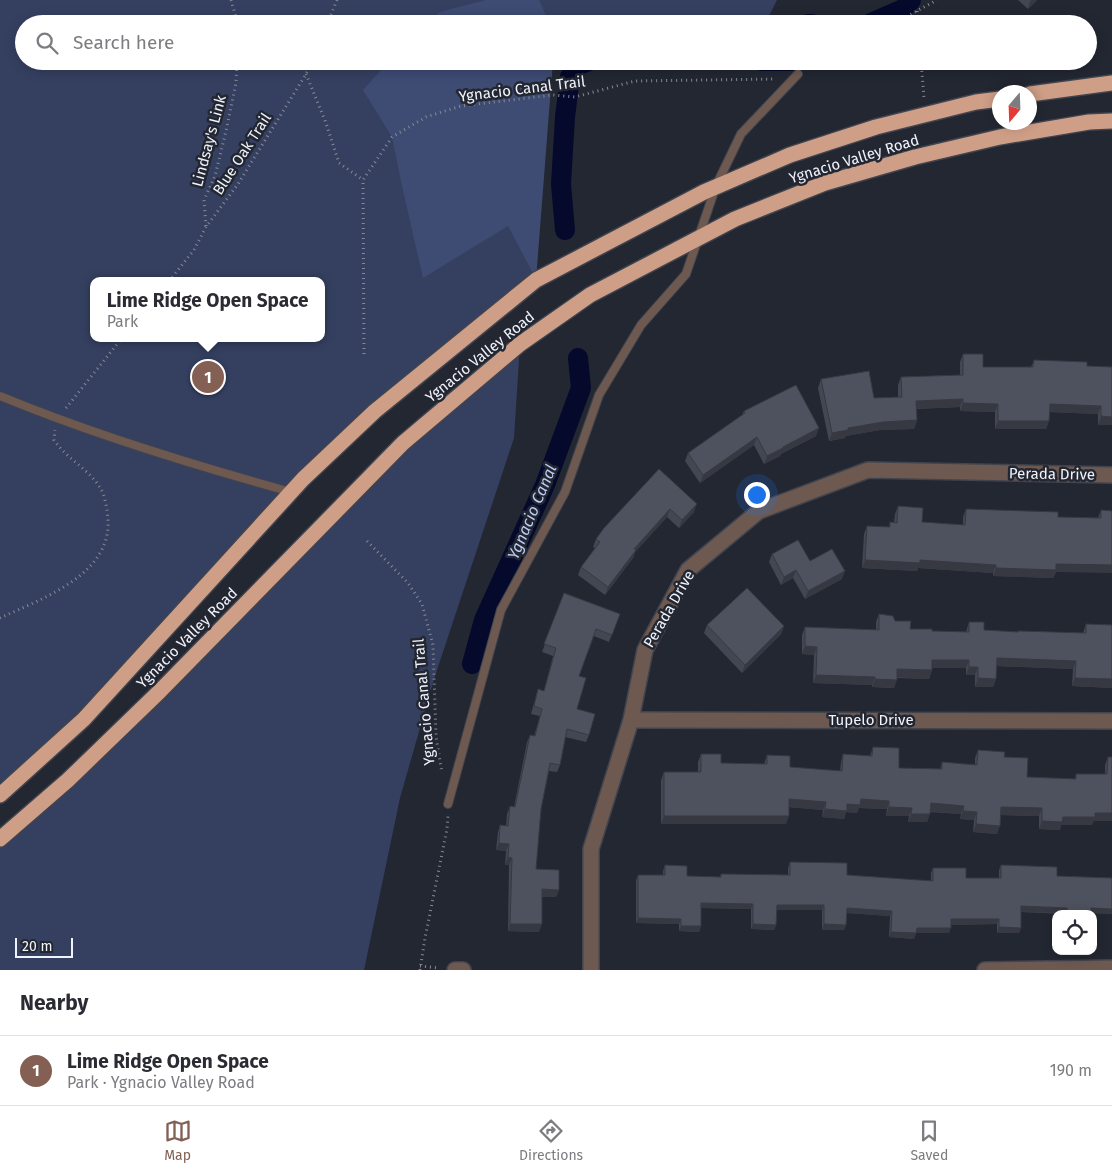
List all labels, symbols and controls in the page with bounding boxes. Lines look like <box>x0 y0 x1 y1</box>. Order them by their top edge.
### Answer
search box <box>15 15 1097 70</box>
icon: search <box>33 29 61 57</box>
text: Search here <box>73 31 174 54</box>
street label: Ygnacio Canal Trail <box>458 72 587 106</box>
north arrow <box>992 85 1037 130</box>
street label: Lindsay's Link <box>188 93 230 189</box>
street label: Blue Oak Trail <box>209 109 275 198</box>
street label: Ygnacio Valley Road <box>787 131 921 187</box>
popup <box>90 277 325 342</box>
text: Lime Ridge Open Space <box>107 289 308 312</box>
street label: Ygnacio Valley Road <box>422 308 538 406</box>
text: Park <box>107 312 138 331</box>
pin: 1 <box>192 358 224 396</box>
water label: Ygnacio Canal <box>503 462 561 562</box>
street label: Perada Drive <box>1009 464 1095 484</box>
your location <box>744 482 770 508</box>
street label: Perada Drive <box>640 567 698 651</box>
street label: Ygnacio Valley Road <box>133 584 241 692</box>
street label: Ygnacio Canal Trail <box>409 637 439 766</box>
street label: Tupelo Drive <box>828 711 914 729</box>
map controls <box>1052 910 1097 955</box>
button: locate <box>1052 910 1097 955</box>
scale bar <box>15 935 72 958</box>
text: 20 m <box>22 938 52 955</box>
text: Nearby <box>20 990 88 1016</box>
text: Lime Ridge Open Space <box>67 1050 269 1073</box>
text: 1 <box>32 1061 40 1080</box>
text: 190 m <box>1050 1061 1092 1080</box>
text: Park · Ygnacio Valley Road <box>67 1073 255 1092</box>
tab: Map <box>164 1117 192 1164</box>
tab: Directions <box>519 1117 583 1164</box>
tab: Saved <box>910 1117 948 1164</box>

